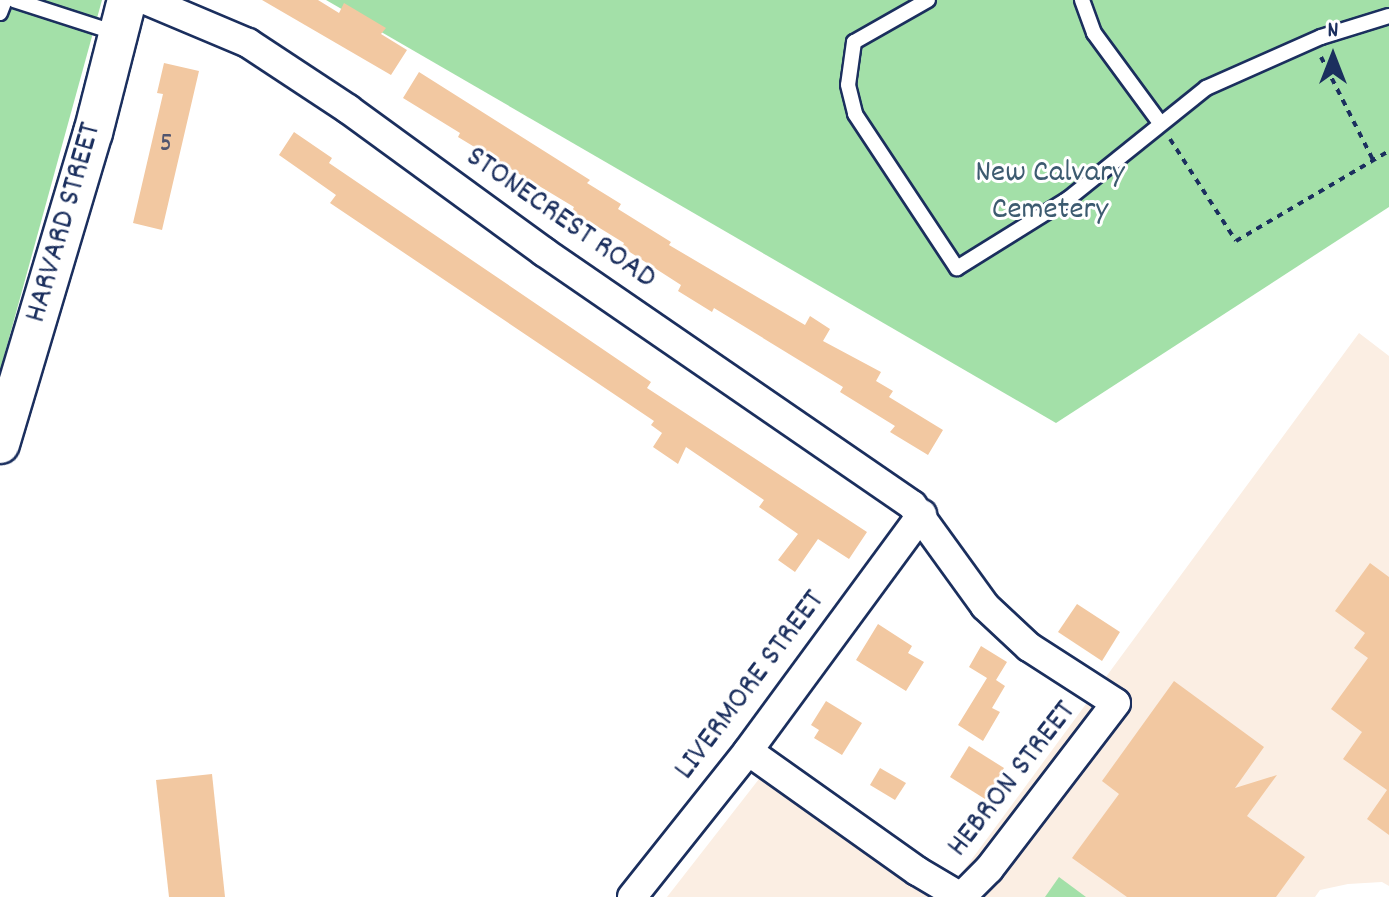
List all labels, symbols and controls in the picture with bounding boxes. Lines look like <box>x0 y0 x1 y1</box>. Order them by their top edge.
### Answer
north arrow <box>1293 16 1373 96</box>
text: N <box>1328 16 1338 47</box>
street label: HARVARD STREET <box>18 119 112 327</box>
house number: 5 <box>160 128 172 162</box>
street label: STONECREST ROAD <box>457 139 663 299</box>
park label: New Calvary Cemetery <box>975 156 1125 231</box>
street label: LIVERMORE STREET <box>667 584 835 788</box>
street label: HEBRON STREET <box>940 694 1086 866</box>

